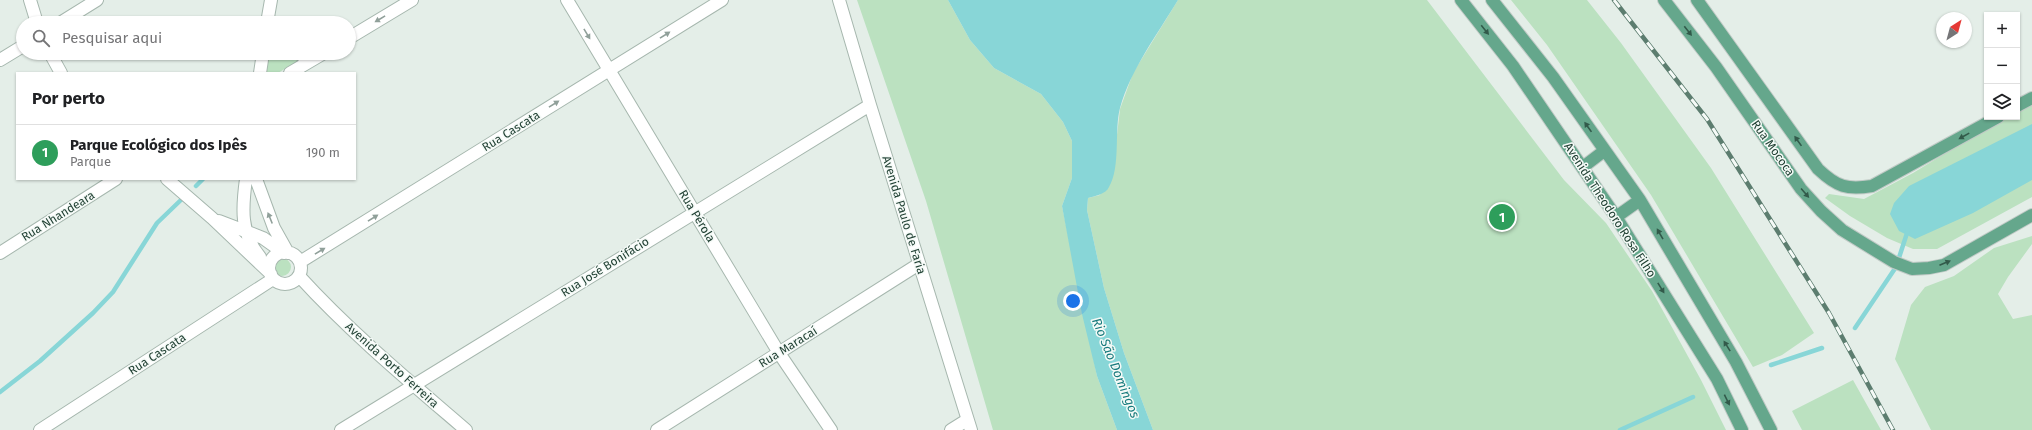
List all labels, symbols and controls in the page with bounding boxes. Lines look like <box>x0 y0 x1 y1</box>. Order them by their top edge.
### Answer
north arrow <box>1936 12 1972 48</box>
map controls <box>1984 12 2020 120</box>
button: + <box>1984 12 2020 48</box>
one-way arrow <box>374 15 386 22</box>
search box <box>16 16 356 60</box>
one-way arrow <box>1481 25 1489 36</box>
one-way arrow <box>1684 25 1692 36</box>
icon: search <box>30 27 52 49</box>
one-way arrow <box>583 28 590 40</box>
text: Pesquisar aqui <box>62 29 162 47</box>
one-way arrow <box>660 31 670 39</box>
button: − <box>1984 48 2020 84</box>
button: layers <box>1984 84 2020 120</box>
text: Por perto <box>32 88 105 109</box>
one-way arrow <box>549 100 559 108</box>
street label: Rua Cascata <box>480 108 542 154</box>
street label: Rua Mococa <box>1749 117 1797 179</box>
one-way arrow <box>1584 121 1592 132</box>
one-way arrow <box>1958 132 1969 139</box>
text: Parque Ecológico dos Ipês <box>70 136 247 154</box>
one-way arrow <box>1794 136 1802 146</box>
street label: Avenida Theodoro Rosa Filho <box>1561 140 1659 280</box>
text: 1 <box>42 145 48 160</box>
text: 190 m <box>306 145 340 160</box>
text: Parque <box>70 154 111 169</box>
street label: Avenida Paulo de Faria <box>879 154 929 276</box>
street label: Rua Pérola <box>676 187 718 245</box>
street label: Rua Nhandeara <box>19 188 97 244</box>
one-way arrow <box>1800 188 1809 198</box>
pin: 1 <box>1489 202 1515 232</box>
one-way arrow <box>267 213 273 224</box>
one-way arrow <box>367 214 379 221</box>
one-way arrow <box>1657 228 1664 240</box>
street label: Rua José Bonifácio <box>558 234 652 300</box>
one-way arrow <box>314 247 326 254</box>
one-way arrow <box>1940 260 1951 266</box>
one-way arrow <box>1657 283 1665 293</box>
your location <box>1063 291 1083 311</box>
water label: Rio São Domingos <box>1089 316 1143 420</box>
street label: Avenida Porto Ferreira <box>342 319 442 411</box>
street label: Rua Maracaí <box>756 323 820 370</box>
street label: Rua Cascata <box>126 330 188 378</box>
one-way arrow <box>1723 340 1730 352</box>
one-way arrow <box>1724 394 1730 405</box>

